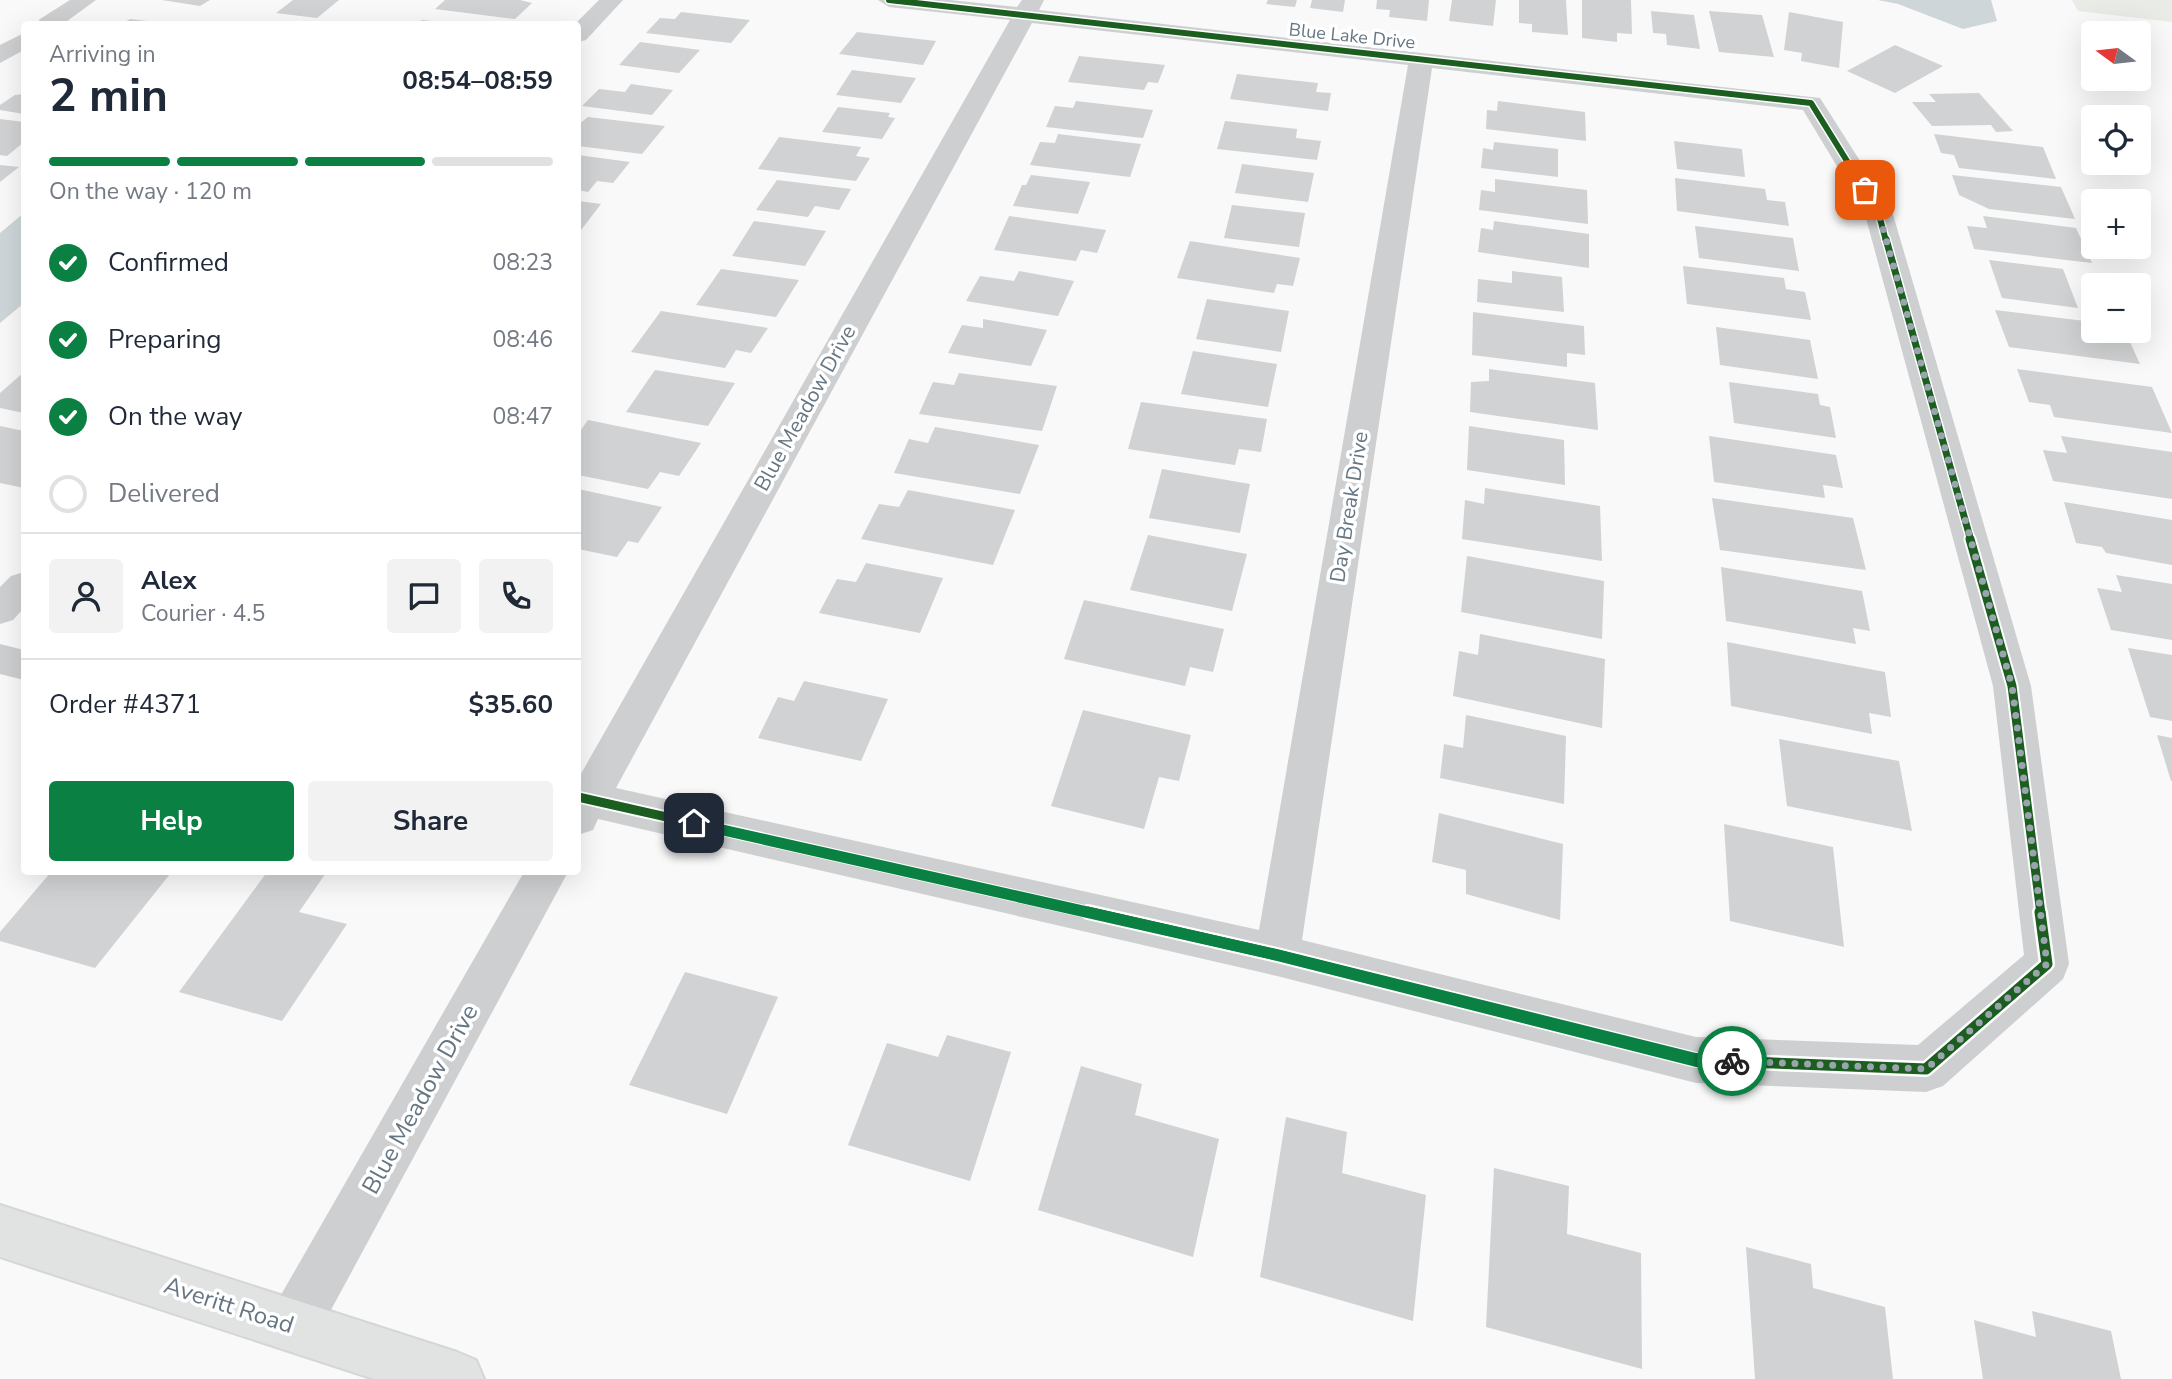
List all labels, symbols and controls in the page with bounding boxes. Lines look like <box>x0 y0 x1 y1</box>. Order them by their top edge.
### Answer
street label: Blue Lake Drive <box>1288 17 1416 55</box>
north arrow <box>2081 21 2151 91</box>
map controls <box>2081 21 2151 343</box>
text: Arriving in <box>49 39 156 70</box>
text: 08:54–08:59 <box>402 63 553 98</box>
text: 2 min <box>49 64 168 127</box>
button: locate <box>2081 105 2151 175</box>
pin <box>1835 160 1895 220</box>
icon: bag <box>1846 171 1884 209</box>
text: On the way · 120 m <box>49 176 252 207</box>
button: + <box>2081 189 2151 259</box>
icon: check <box>49 244 87 282</box>
text: Confirmed <box>108 245 229 280</box>
text: 08:23 <box>493 247 553 278</box>
button: − <box>2081 273 2151 343</box>
street label: Blue Meadow Drive <box>748 320 862 496</box>
icon: check <box>49 321 87 359</box>
text: Preparing <box>108 322 221 357</box>
text: 08:46 <box>493 324 553 355</box>
icon: check <box>49 398 87 436</box>
text: On the way <box>108 399 242 434</box>
text: 08:47 <box>493 401 553 432</box>
street label: Day Break Drive <box>1323 430 1375 584</box>
text: Delivered <box>108 476 220 511</box>
button: person <box>49 559 123 633</box>
button: chat <box>387 559 461 633</box>
button: phone <box>479 559 553 633</box>
text: Alex <box>141 563 197 598</box>
text: Courier · 4.5 <box>141 598 265 629</box>
text: Order #4371 <box>49 687 201 722</box>
text: $35.60 <box>469 687 553 722</box>
button: Help <box>49 781 294 861</box>
button: Share <box>308 781 553 861</box>
pin <box>664 793 724 853</box>
icon: home <box>675 804 713 842</box>
street label: Blue Meadow Drive <box>355 998 485 1200</box>
courier <box>1697 1026 1767 1096</box>
icon: bike <box>1713 1042 1751 1080</box>
street label: Averitt Road <box>160 1269 298 1341</box>

